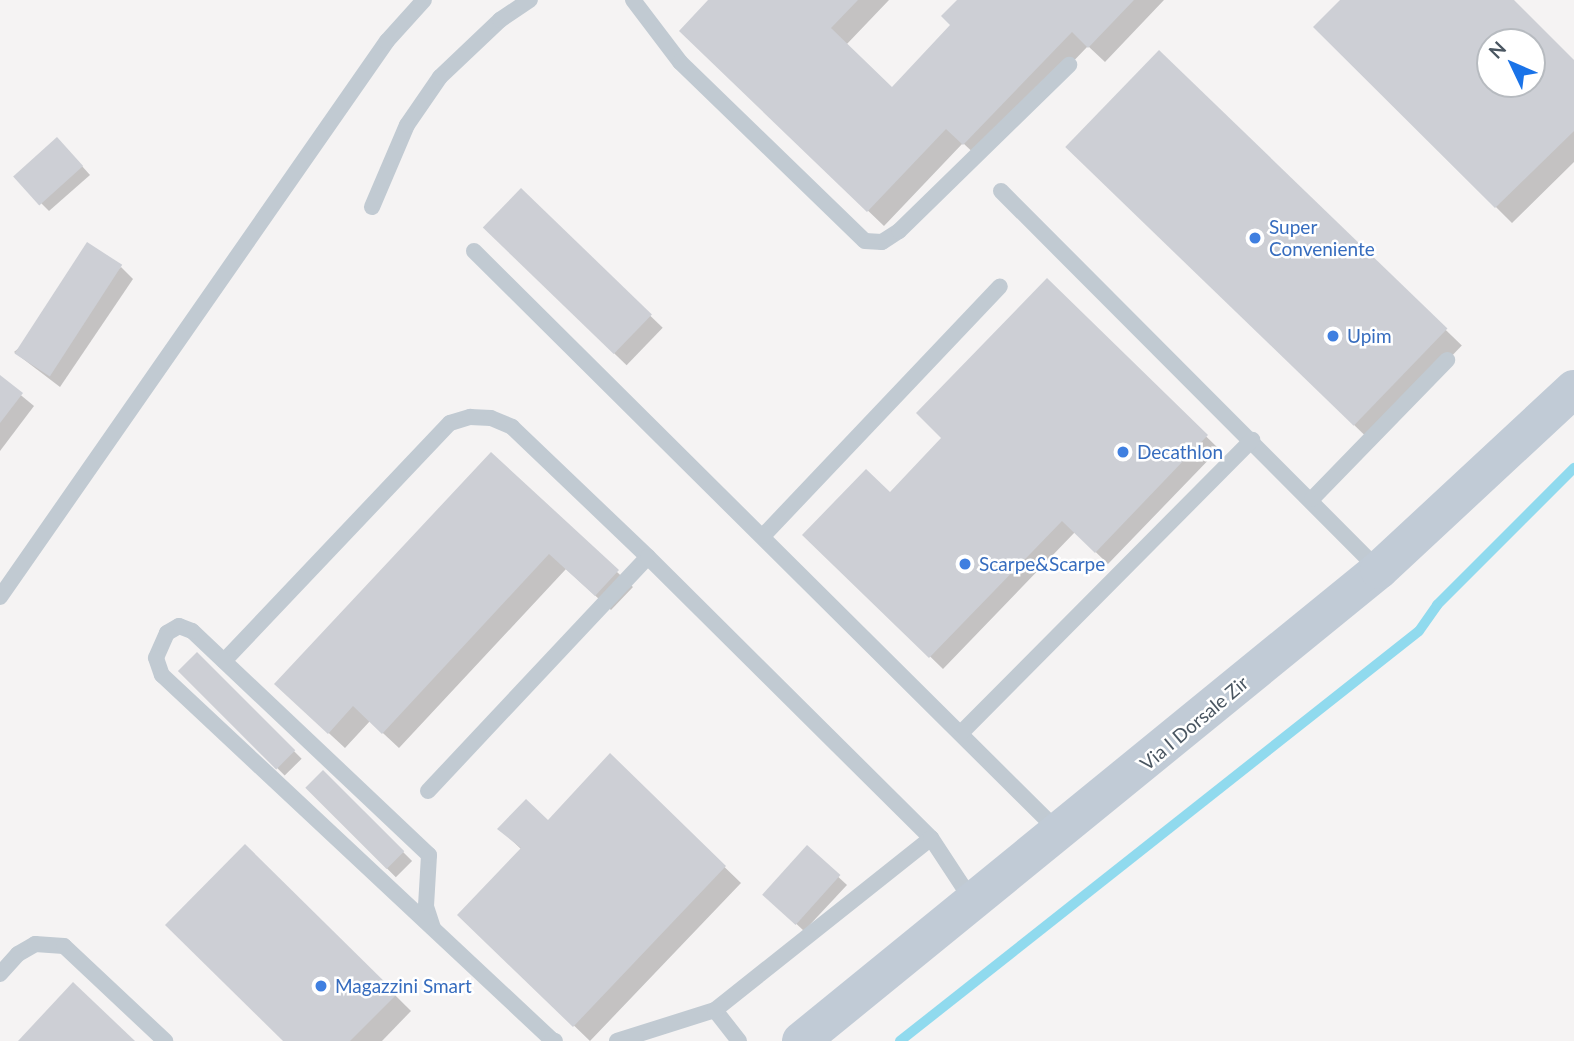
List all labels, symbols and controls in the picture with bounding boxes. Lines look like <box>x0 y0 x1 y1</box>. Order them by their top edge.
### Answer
north arrow <box>1476 28 1546 98</box>
text: N <box>1484 36 1510 63</box>
place label: Super Conveniente <box>1269 216 1375 260</box>
marker: Super Conveniente <box>1247 230 1263 246</box>
place label: Upim <box>1347 325 1392 347</box>
marker: Upim <box>1325 328 1341 344</box>
place label: Decathlon <box>1137 441 1223 463</box>
marker: Decathlon <box>1115 444 1131 460</box>
place label: Scarpe&Scarpe <box>979 553 1105 575</box>
marker: Scarpe&Scarpe <box>957 556 973 572</box>
street label: Via I Dorsale Zir <box>1135 671 1253 775</box>
place label: Magazzini Smart <box>335 975 472 997</box>
marker: Magazzini Smart <box>313 978 329 994</box>

